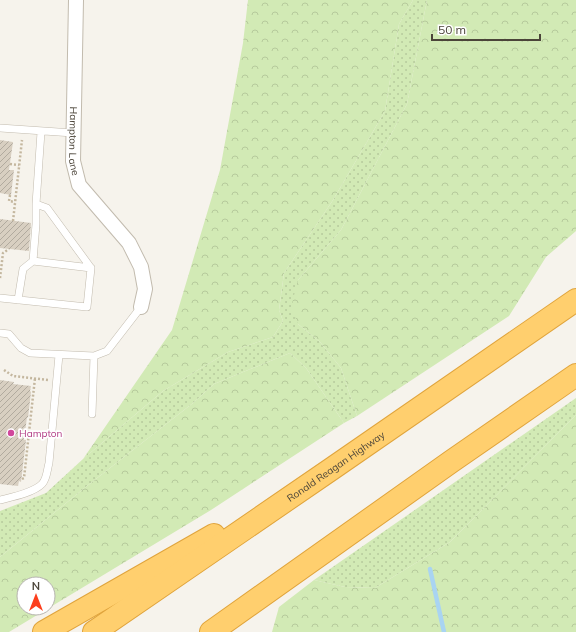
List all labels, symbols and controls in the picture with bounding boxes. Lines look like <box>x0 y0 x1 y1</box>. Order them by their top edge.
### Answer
scale bar <box>432 16 540 42</box>
text: 50 m <box>438 22 466 37</box>
street label: Hampton Lane <box>65 106 82 177</box>
place label: Hampton <box>19 427 63 440</box>
marker: Hampton <box>6 428 16 438</box>
street label: Ronald Reagan Highway <box>284 428 388 505</box>
north arrow <box>16 576 56 616</box>
text: N <box>32 579 40 593</box>

